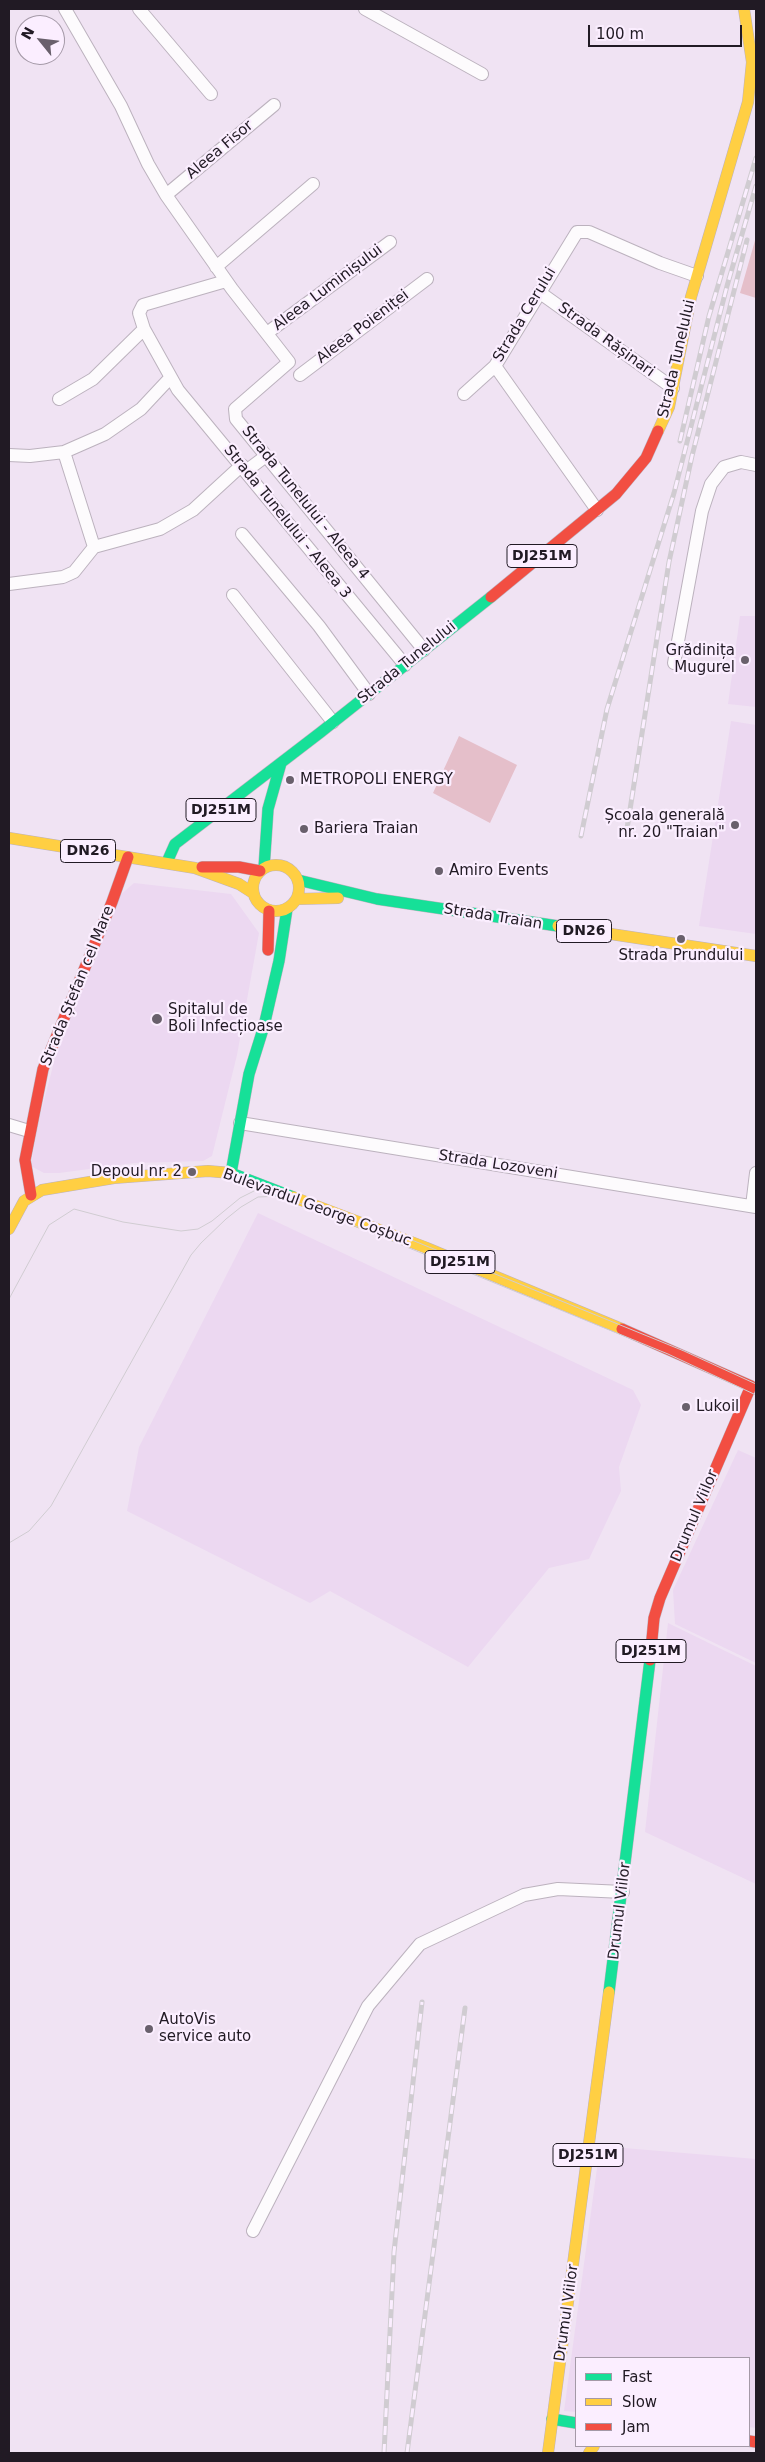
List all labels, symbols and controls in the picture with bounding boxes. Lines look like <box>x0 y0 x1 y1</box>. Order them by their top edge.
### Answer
north arrow <box>15 15 65 65</box>
scale bar <box>590 15 744 47</box>
text: N <box>18 24 38 42</box>
text: 100 m <box>596 25 644 43</box>
street label: Aleea Fisor <box>183 117 257 183</box>
street label: Aleea Luminișului <box>270 241 386 335</box>
street label: Strada Cerului <box>490 264 560 366</box>
street label: Aleea Poieniței <box>313 286 413 368</box>
street label: Strada Tunelului <box>655 298 699 420</box>
street label: Strada Rășinari <box>554 299 658 381</box>
street label: Strada Tunelului - Aleea 4 <box>238 423 372 583</box>
street label: Strada Tunelului - Aleea 3 <box>220 442 354 602</box>
road number: DJ251M <box>507 544 577 568</box>
street label: Strada Tunelului <box>354 618 460 708</box>
place label: Grădinița Mugurel <box>666 642 735 677</box>
marker: Grădinița Mugurel <box>739 654 751 666</box>
place label: METROPOLI ENERGY <box>300 771 453 789</box>
marker: METROPOLI ENERGY <box>284 774 296 786</box>
road number: DJ251M <box>186 798 256 822</box>
place label: Școala generală nr. 20 "Traian" <box>605 807 725 842</box>
marker: Școala generală nr. 20 "Traian" <box>729 819 741 831</box>
place label: Bariera Traian <box>314 820 418 838</box>
marker: Bariera Traian <box>298 823 310 835</box>
road number: DN26 <box>61 839 116 862</box>
place label: Amiro Events <box>449 862 549 880</box>
marker: Amiro Events <box>433 865 445 877</box>
street label: Strada Traian <box>442 900 544 934</box>
street label: Strada Ștefan cel Mare <box>38 903 118 1069</box>
road number: DN26 <box>556 919 612 942</box>
marker: Strada Prundului <box>675 933 687 945</box>
place label: Strada Prundului <box>618 947 744 965</box>
place label: Spitalul de Boli Infecțioase <box>168 1001 283 1036</box>
marker: Spitalul de Boli Infecțioase <box>150 1012 164 1026</box>
street label: Strada Lozoveni <box>437 1147 559 1183</box>
place label: Depoul nr. 2 <box>91 1163 182 1181</box>
street label: Bulevardul George Coșbuc <box>220 1165 414 1251</box>
marker: Depoul nr. 2 <box>186 1166 198 1178</box>
road number: DJ251M <box>425 1250 495 1274</box>
place label: Lukoil <box>696 1398 739 1416</box>
marker: Lukoil <box>680 1401 692 1413</box>
street label: Drumul Viilor <box>668 1467 722 1565</box>
road number: DJ251M <box>616 1640 686 1662</box>
street label: Drumul Viilor <box>605 1861 635 1961</box>
place label: AutoVis service auto <box>159 2011 251 2046</box>
marker: AutoVis service auto <box>143 2023 155 2035</box>
road number: DJ251M <box>553 2144 623 2166</box>
street label: Drumul Viilor <box>551 2263 583 2363</box>
legend <box>575 2357 750 2447</box>
text: Fast <box>622 2368 652 2386</box>
text: Slow <box>622 2393 657 2411</box>
text: Jam <box>622 2418 650 2436</box>

